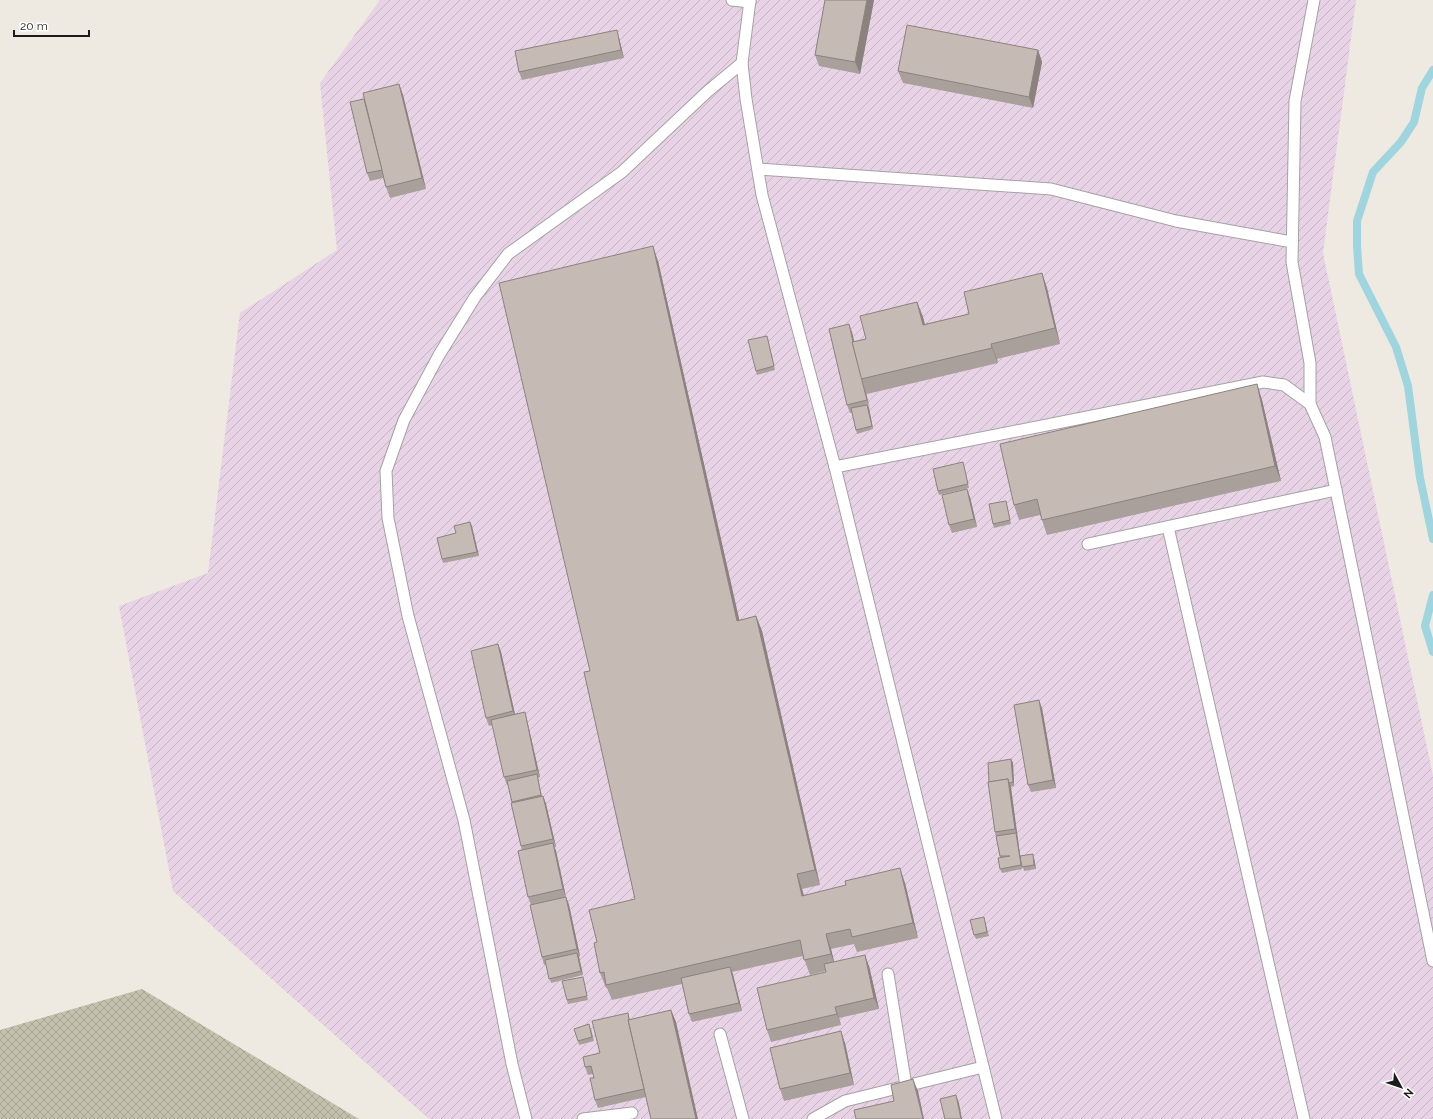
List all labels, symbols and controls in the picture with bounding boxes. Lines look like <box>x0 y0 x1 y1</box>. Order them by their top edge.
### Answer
scale bar <box>14 12 89 38</box>
text: 20 m <box>20 19 48 33</box>
north arrow <box>1381 1067 1421 1107</box>
text: N <box>1401 1086 1416 1101</box>

